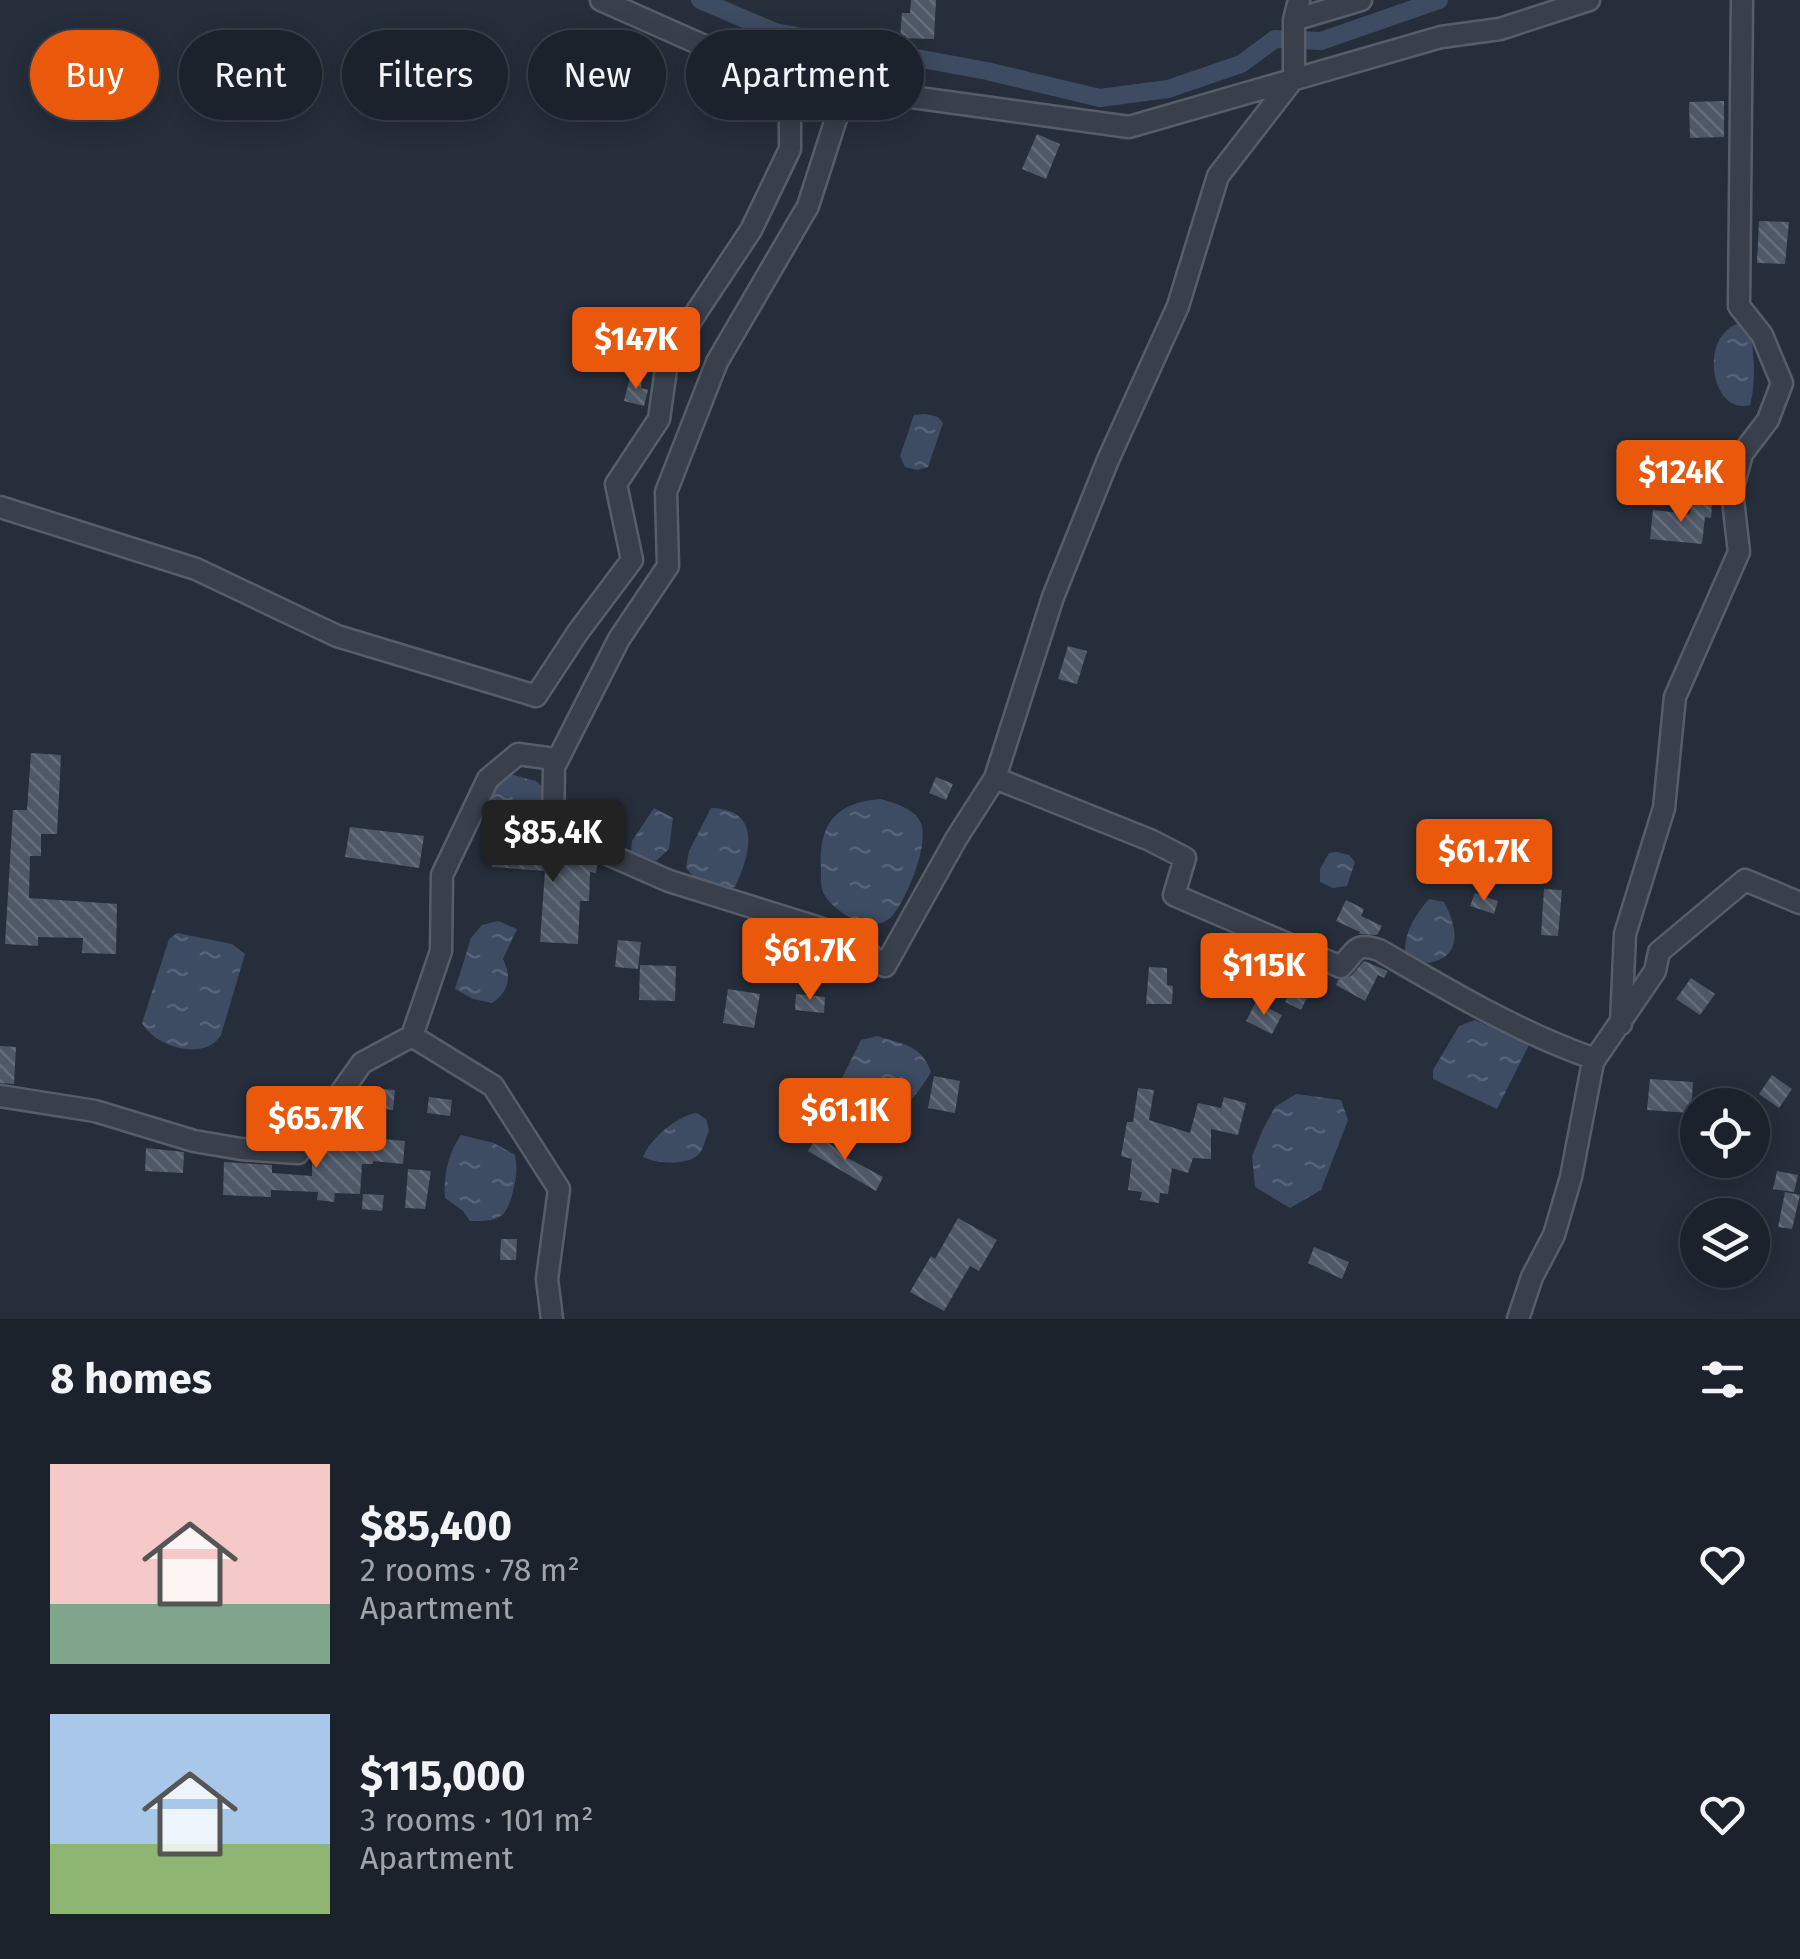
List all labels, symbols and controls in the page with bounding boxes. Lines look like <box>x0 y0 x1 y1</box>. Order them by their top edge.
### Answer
chip: Buy <box>30 30 159 120</box>
chip: Rent <box>179 30 322 120</box>
chip: Filters <box>342 30 508 120</box>
chip: New <box>528 30 666 120</box>
chip: Apartment <box>686 30 924 120</box>
pin: $147K <box>566 307 706 392</box>
text: $147K <box>594 320 678 358</box>
pin: $124K <box>1611 440 1751 525</box>
text: $124K <box>1638 453 1724 491</box>
pin: $85.4K <box>472 800 634 885</box>
text: $85.4K <box>504 813 602 851</box>
pin: $61.7K <box>1403 819 1565 904</box>
text: $61.7K <box>1438 832 1530 870</box>
pin: $61.7K <box>729 918 891 1003</box>
text: $61.7K <box>764 931 856 969</box>
pin: $115K <box>1194 933 1334 1018</box>
text: $115K <box>1223 946 1305 984</box>
pin: $61.1K <box>764 1078 926 1163</box>
pin: $65.7K <box>235 1086 397 1171</box>
map controls <box>1680 1088 1770 1288</box>
button: locate <box>1680 1088 1770 1178</box>
text: $61.1K <box>801 1091 889 1129</box>
text: $65.7K <box>268 1099 364 1137</box>
button: layers <box>1680 1198 1770 1288</box>
icon: filters <box>1695 1352 1750 1407</box>
text: 8 homes <box>50 1354 212 1404</box>
text: $85,400 <box>360 1501 512 1551</box>
icon: home <box>130 1504 250 1624</box>
icon: heart <box>1695 1537 1750 1592</box>
text: 2 rooms · 78 m² <box>360 1551 580 1589</box>
text: Apartment <box>360 1589 514 1627</box>
text: $115,000 <box>360 1751 525 1801</box>
icon: home <box>130 1754 250 1874</box>
icon: heart <box>1695 1787 1750 1842</box>
text: 3 rooms · 101 m² <box>360 1801 594 1839</box>
text: Apartment <box>360 1839 514 1877</box>

